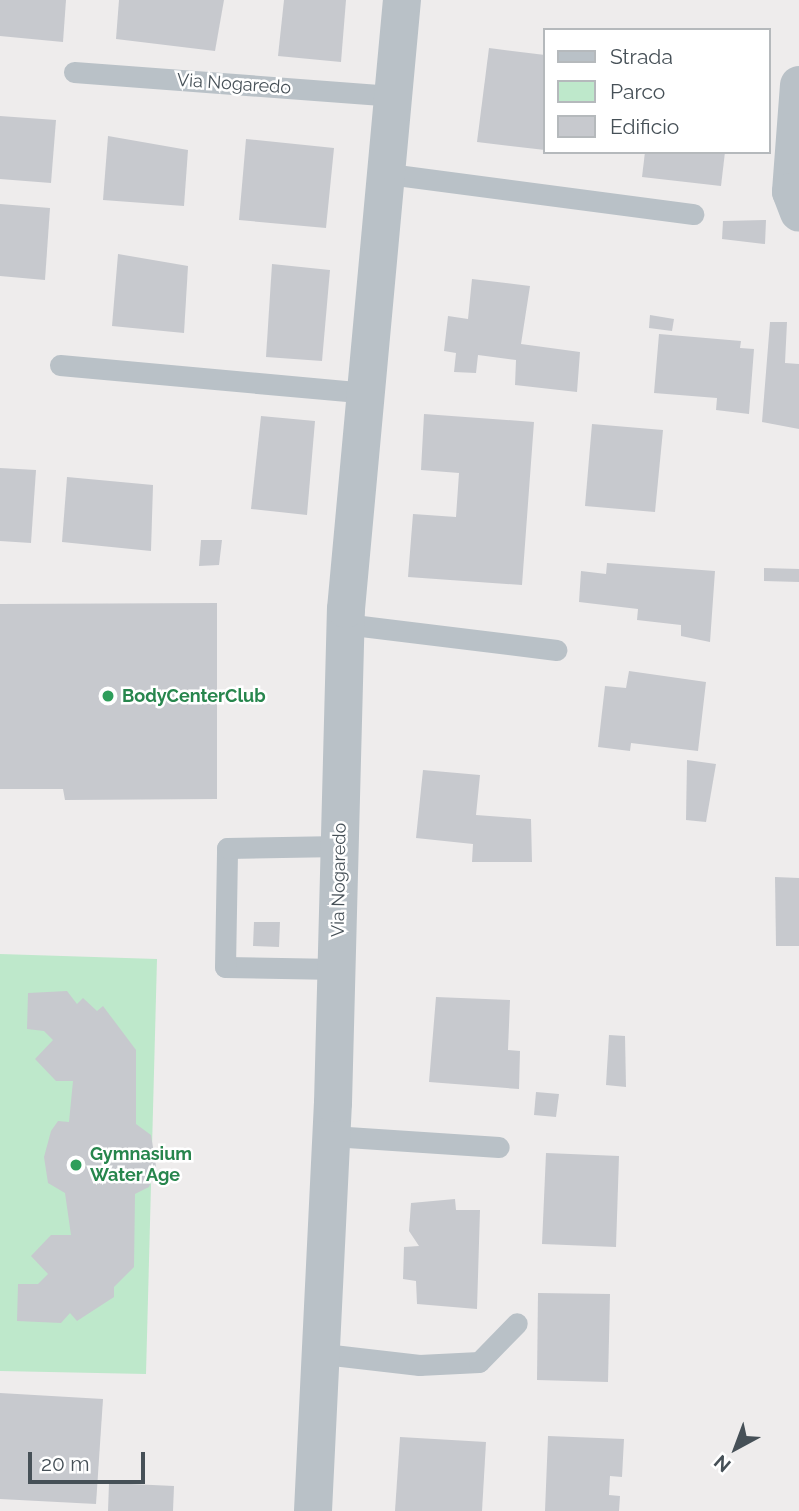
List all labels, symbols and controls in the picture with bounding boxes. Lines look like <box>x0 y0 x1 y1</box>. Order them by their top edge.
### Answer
legend <box>544 28 771 154</box>
text: Strada <box>610 44 673 69</box>
street label: Via Nogaredo <box>176 69 292 99</box>
text: Parco <box>610 79 665 104</box>
text: Edificio <box>610 114 679 139</box>
place label: BodyCenterClub <box>122 685 266 707</box>
marker: BodyCenterClub <box>100 688 116 704</box>
street label: Via Nogaredo <box>327 823 351 937</box>
place label: Gymnasium Water Age <box>90 1144 192 1186</box>
marker: Gymnasium Water Age <box>68 1157 84 1173</box>
north arrow <box>701 1413 771 1483</box>
scale bar <box>32 1438 149 1482</box>
text: 20 m <box>41 1451 89 1476</box>
text: N <box>710 1451 735 1477</box>

